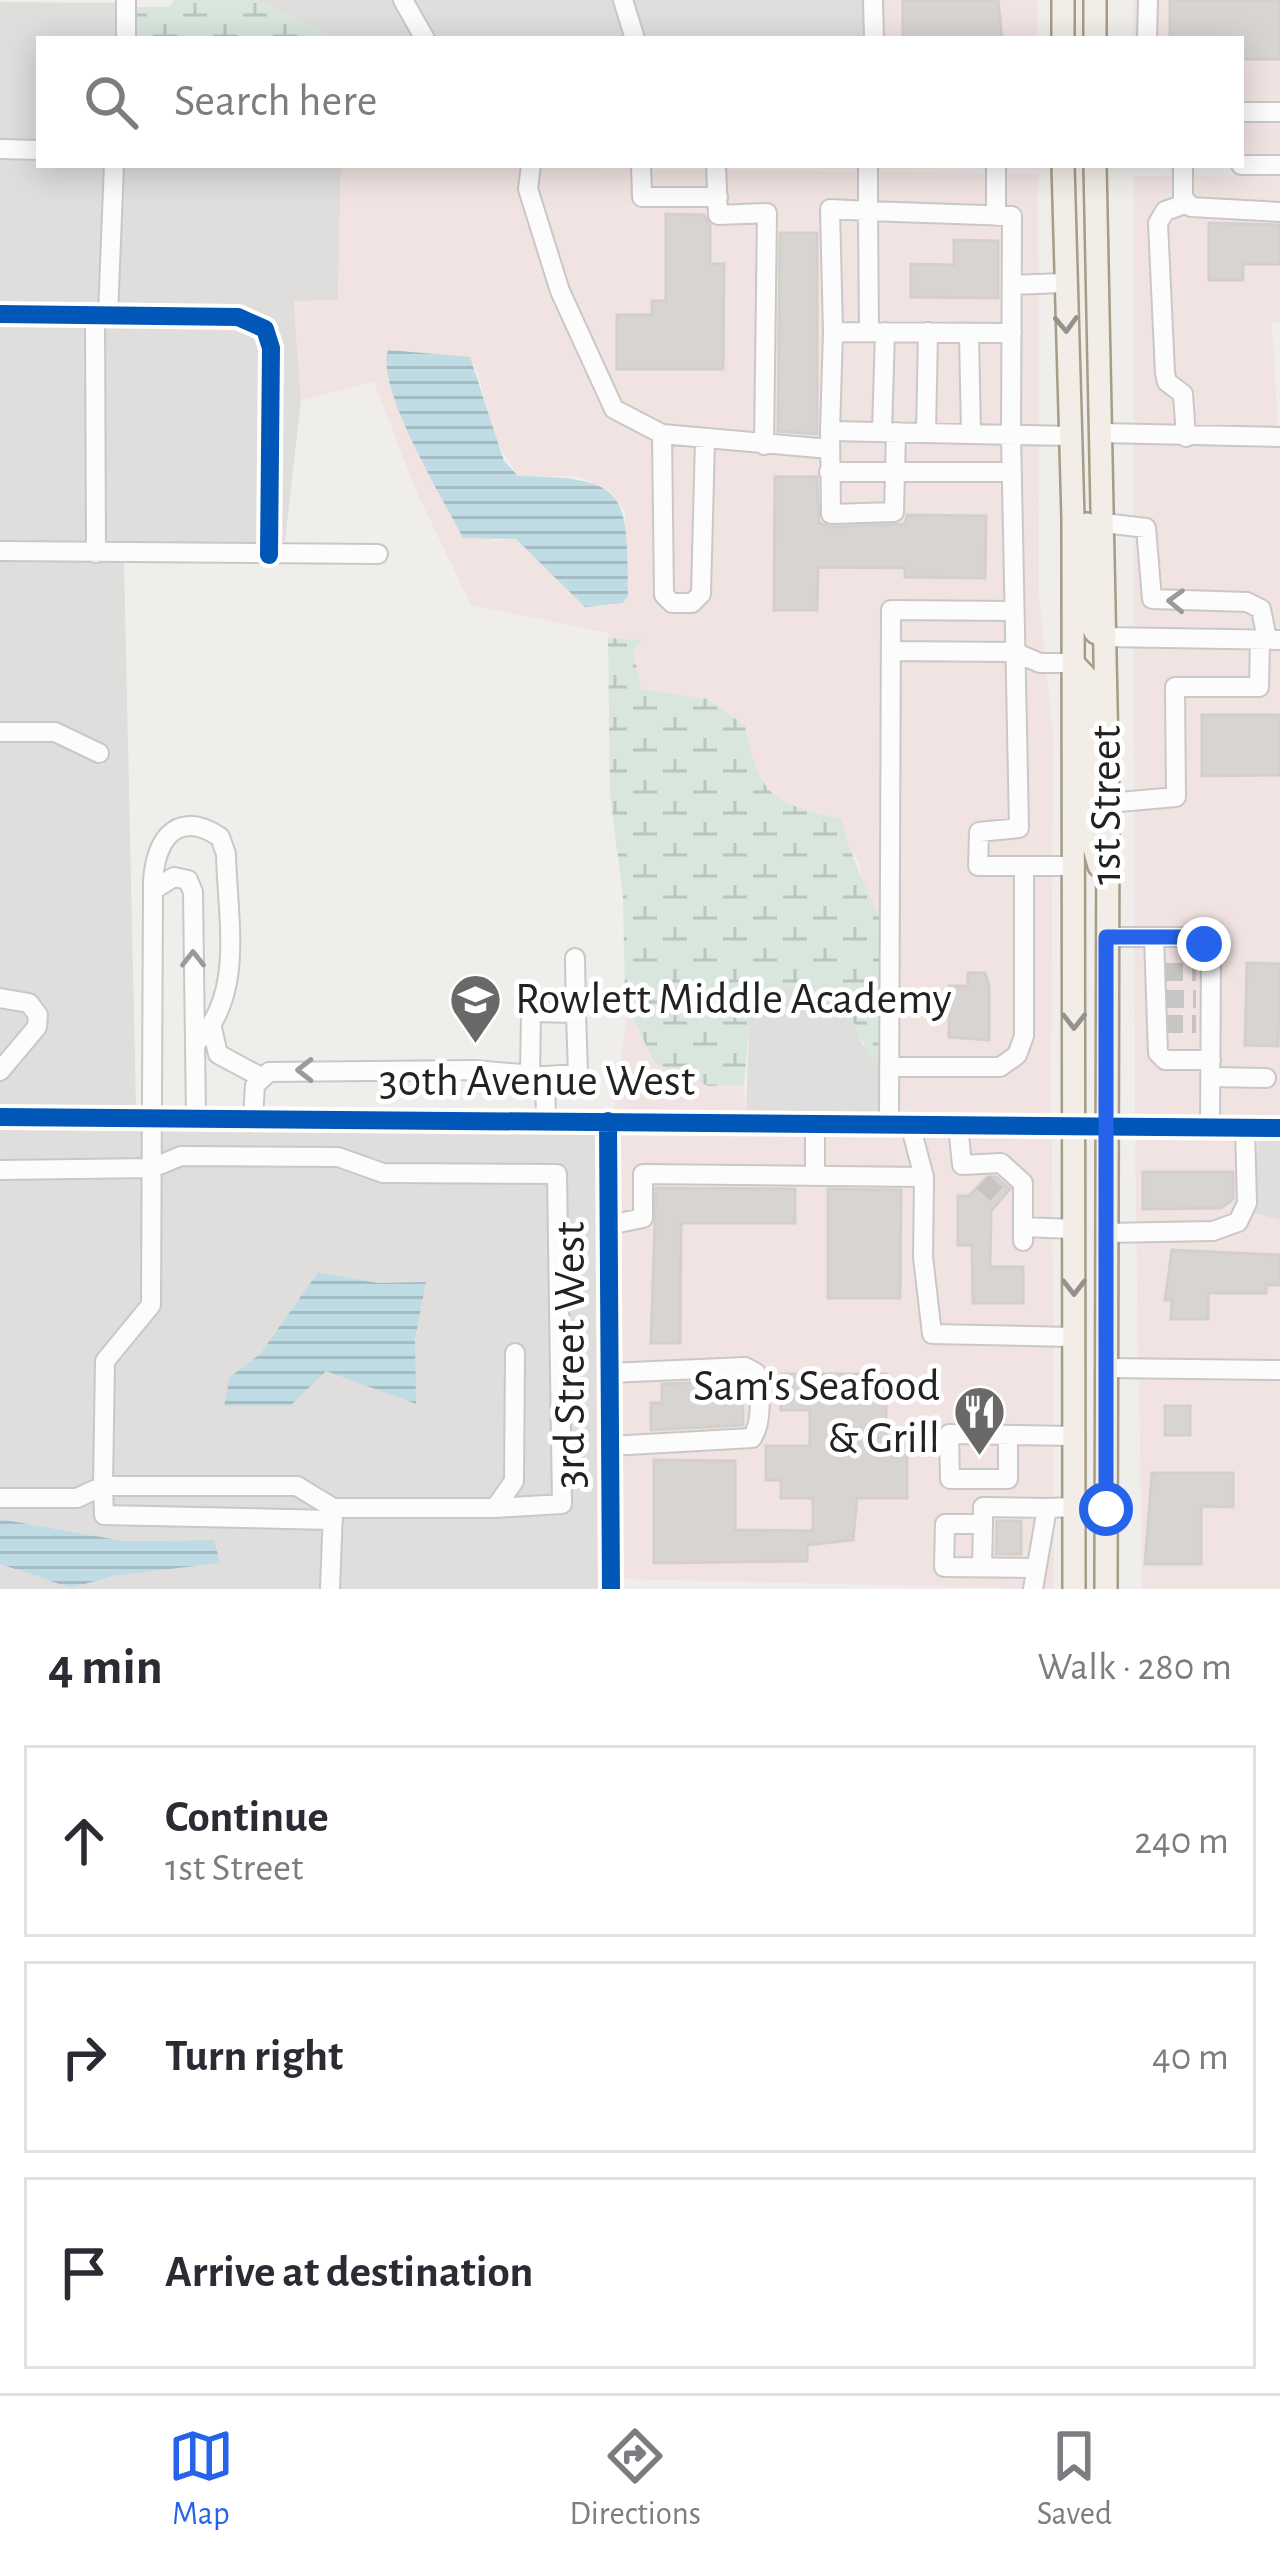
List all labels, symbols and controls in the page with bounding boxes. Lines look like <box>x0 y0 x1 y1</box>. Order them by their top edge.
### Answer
search box <box>36 36 1244 168</box>
icon: search <box>78 69 144 135</box>
text: Search here <box>174 79 377 124</box>
one-way arrow <box>1053 315 1079 334</box>
one-way arrow <box>1166 588 1185 614</box>
street label: 1st Street <box>1084 725 1129 885</box>
route end <box>1177 917 1231 971</box>
one-way arrow <box>180 949 206 967</box>
school or university icon: Rowlett Middle Academy <box>448 971 504 1045</box>
place label: Rowlett Middle Academy <box>515 977 952 1022</box>
one-way arrow <box>1061 1013 1087 1031</box>
one-way arrow <box>295 1057 313 1083</box>
street label: 30th Avenue West <box>379 1059 695 1104</box>
street label: 3rd Street West <box>548 1221 593 1489</box>
one-way arrow <box>1061 1279 1087 1297</box>
place label: Sam's Seafood & Grill <box>693 1364 940 1461</box>
restaurant icon: Sam's Seafood & Grill <box>951 1384 1007 1458</box>
route start <box>1079 1482 1133 1536</box>
text: 4 min <box>48 1642 163 1693</box>
text: Walk · 280 m <box>1038 1648 1232 1687</box>
text: Continue <box>165 1795 329 1840</box>
icon: ahead <box>51 1808 117 1874</box>
text: 240 m <box>1134 1822 1229 1861</box>
text: 1st Street <box>165 1849 304 1888</box>
icon: right <box>51 2024 117 2090</box>
text: Turn right <box>165 2034 343 2079</box>
text: 40 m <box>1152 2038 1229 2077</box>
icon: arrive <box>51 2240 117 2306</box>
text: Arrive at destination <box>165 2250 533 2295</box>
tab: Map <box>168 2423 234 2535</box>
tab: Directions <box>569 2423 701 2535</box>
tab: Saved <box>1037 2423 1112 2535</box>

